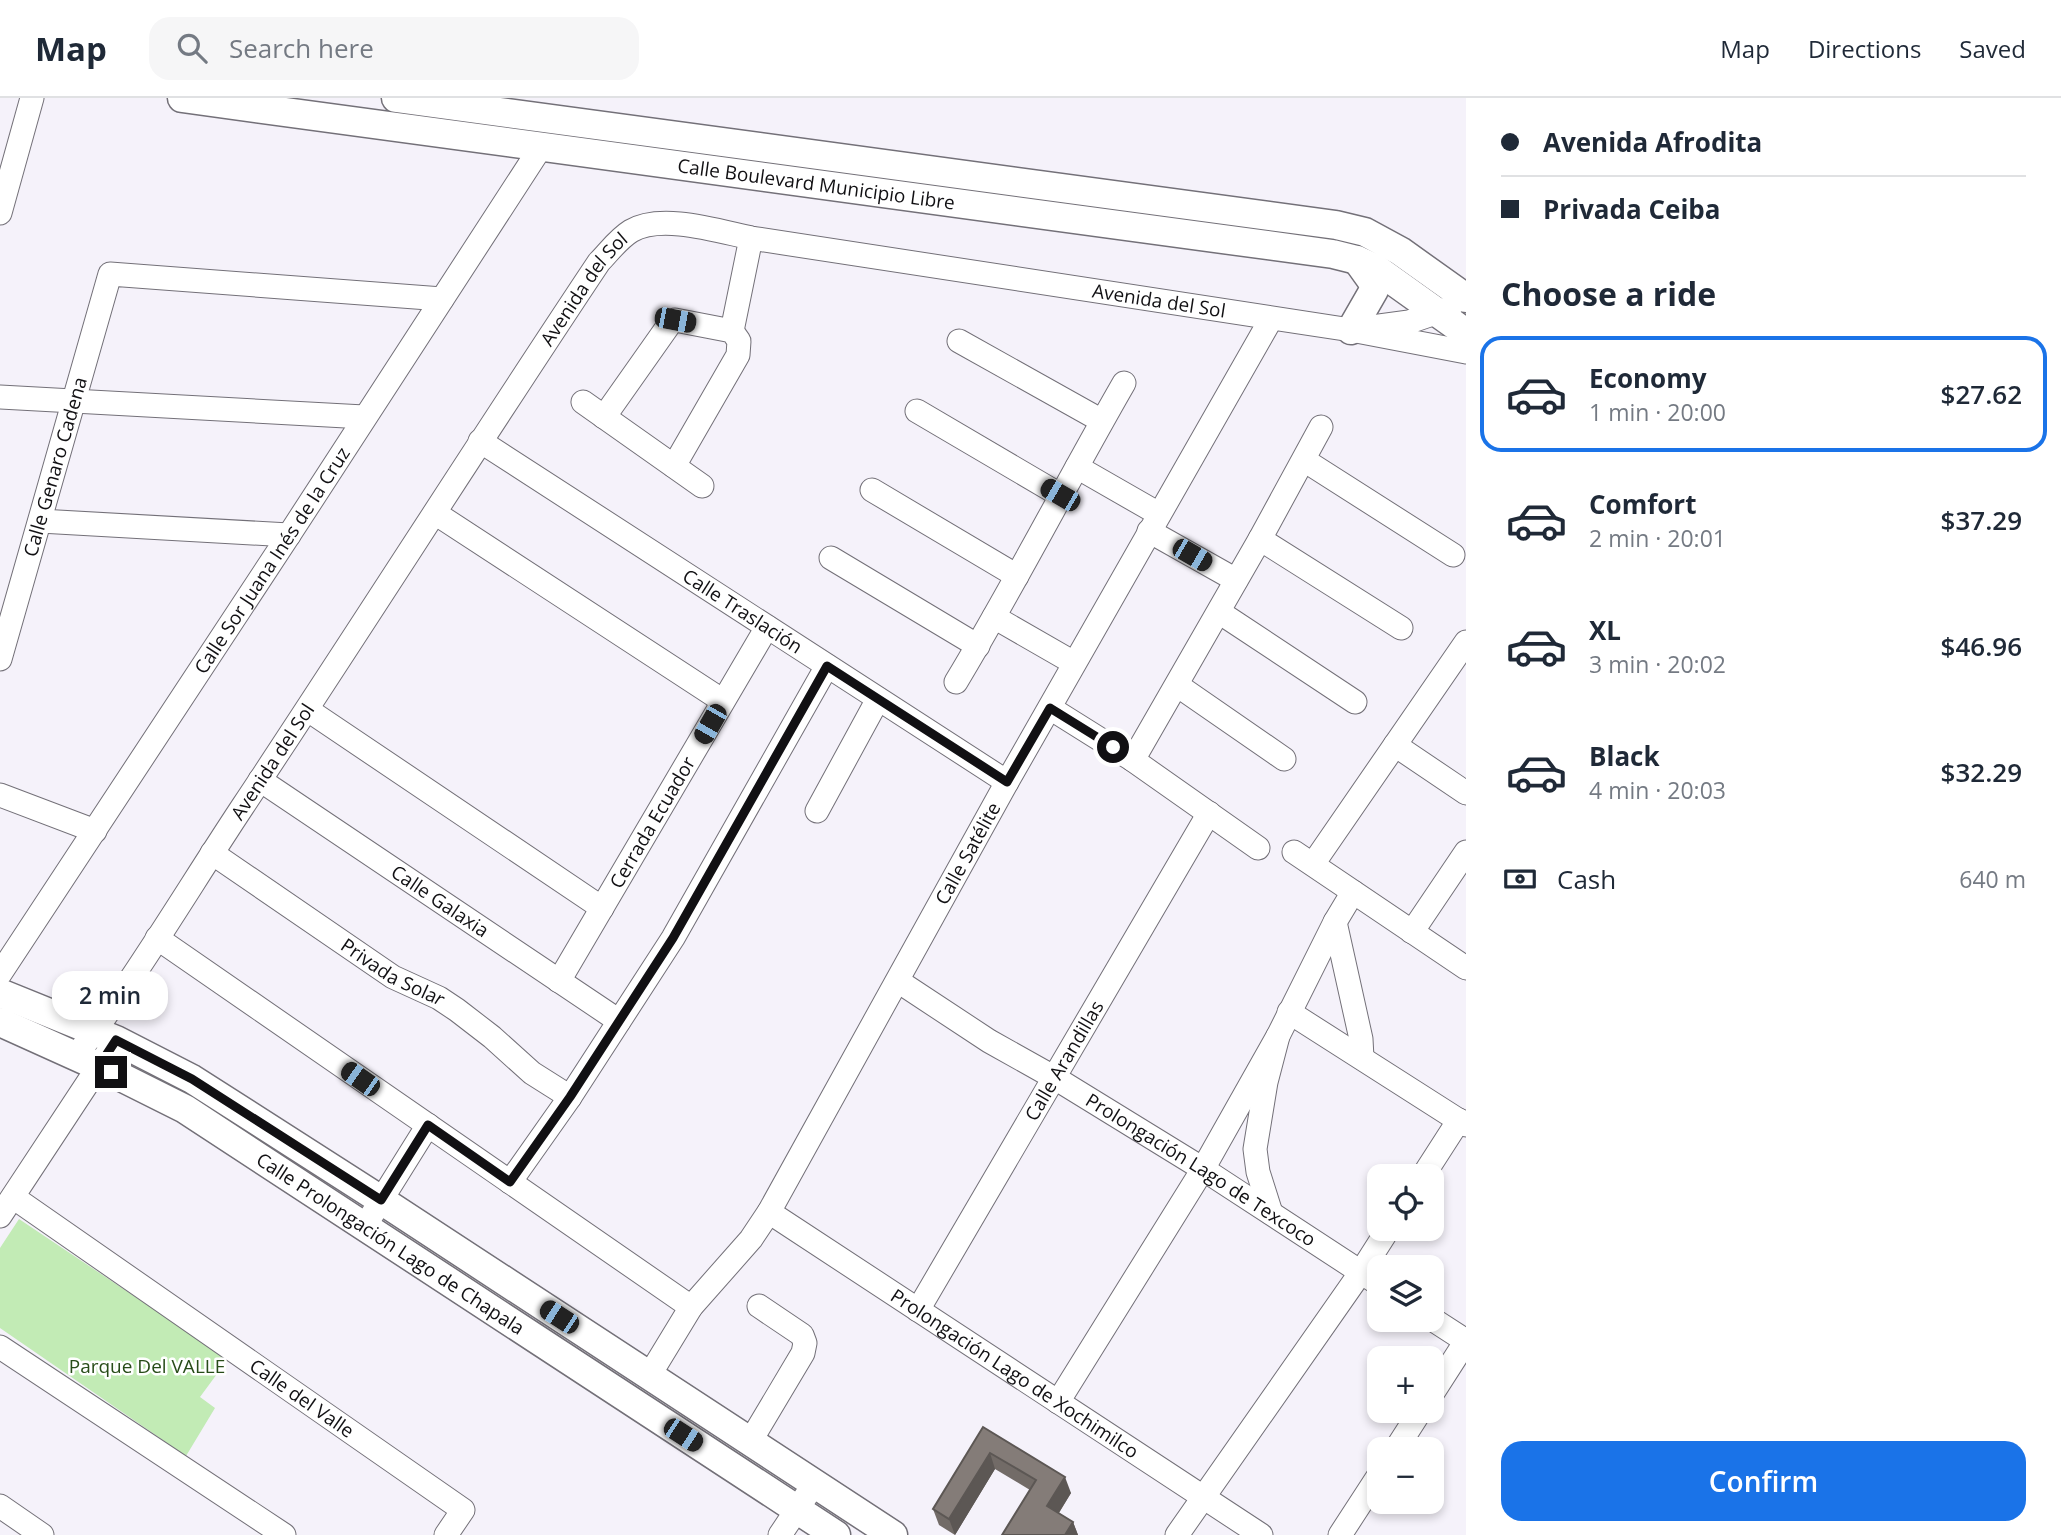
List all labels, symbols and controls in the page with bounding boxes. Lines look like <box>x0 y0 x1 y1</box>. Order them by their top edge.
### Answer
search box <box>149 17 639 80</box>
text: Map <box>35 26 107 71</box>
icon: search <box>173 29 211 67</box>
text: Search here <box>229 30 374 66</box>
text: Map <box>1720 32 1770 65</box>
text: Directions <box>1808 32 1921 65</box>
text: Saved <box>1959 32 2026 65</box>
text: Avenida Afrodita <box>1543 124 1762 160</box>
street label: Calle Boulevard Municipio Libre <box>676 152 957 216</box>
text: Privada Ceiba <box>1543 191 1721 227</box>
street label: Avenida del Sol <box>534 226 633 351</box>
text: Choose a ride <box>1501 272 1716 315</box>
street label: Avenida del Sol <box>1091 278 1227 324</box>
car <box>653 306 698 334</box>
text: Economy <box>1589 360 1707 396</box>
icon: car <box>1505 363 1568 426</box>
street label: Calle Genaro Cadena <box>17 374 93 560</box>
text: $27.62 <box>1941 376 2022 412</box>
text: 1 min · 20:00 <box>1589 396 1726 428</box>
street label: Calle Sor Juana Inés de la Cruz <box>188 442 356 679</box>
car <box>1037 475 1084 515</box>
text: Comfort <box>1589 486 1696 522</box>
icon: car <box>1505 489 1568 552</box>
text: $37.29 <box>1941 502 2022 538</box>
text: 2 min · 20:01 <box>1589 522 1726 554</box>
car <box>1169 535 1216 575</box>
street label: Calle Traslación <box>678 563 808 659</box>
text: XL <box>1589 612 1621 648</box>
icon: car <box>1505 615 1568 678</box>
text: $46.96 <box>1941 628 2022 664</box>
text: 3 min · 20:02 <box>1589 648 1726 680</box>
street label: Avenida del Sol <box>224 698 320 825</box>
car <box>691 701 730 747</box>
route start <box>1097 731 1129 763</box>
text: Black <box>1589 738 1660 774</box>
icon: car <box>1505 741 1568 804</box>
street label: Cerrada Ecuador <box>603 752 701 893</box>
text: $32.29 <box>1941 754 2022 790</box>
text: 4 min · 20:03 <box>1589 774 1726 806</box>
street label: Calle Satélite <box>929 797 1006 909</box>
street label: Calle Galaxia <box>386 859 494 943</box>
icon: cash <box>1501 860 1539 898</box>
text: Cash <box>1557 861 1616 897</box>
text: 640 m <box>1959 863 2026 895</box>
street label: Privada Solar <box>336 932 451 1012</box>
callout: 2 min <box>53 970 169 1020</box>
text: 2 min <box>79 979 141 1011</box>
street label: Calle Arandillas <box>1019 996 1109 1126</box>
route end <box>95 1056 127 1088</box>
car <box>337 1058 384 1100</box>
street label: Prolongación Lago de Texcoco <box>1081 1087 1321 1252</box>
street label: Calle Prolongación Lago de Chapala <box>251 1146 529 1341</box>
map controls <box>1367 1164 1444 1514</box>
button: locate <box>1367 1164 1444 1241</box>
button: layers <box>1367 1255 1444 1332</box>
street label: Prolongación Lago de Xochimilco <box>886 1282 1144 1464</box>
car <box>536 1297 583 1337</box>
button: + <box>1367 1346 1444 1423</box>
park label: Parque Del VALLE <box>69 1353 225 1379</box>
street label: Calle del Valle <box>245 1353 359 1443</box>
car <box>660 1415 707 1455</box>
button: − <box>1367 1437 1444 1514</box>
button: Confirm <box>1501 1441 2026 1521</box>

